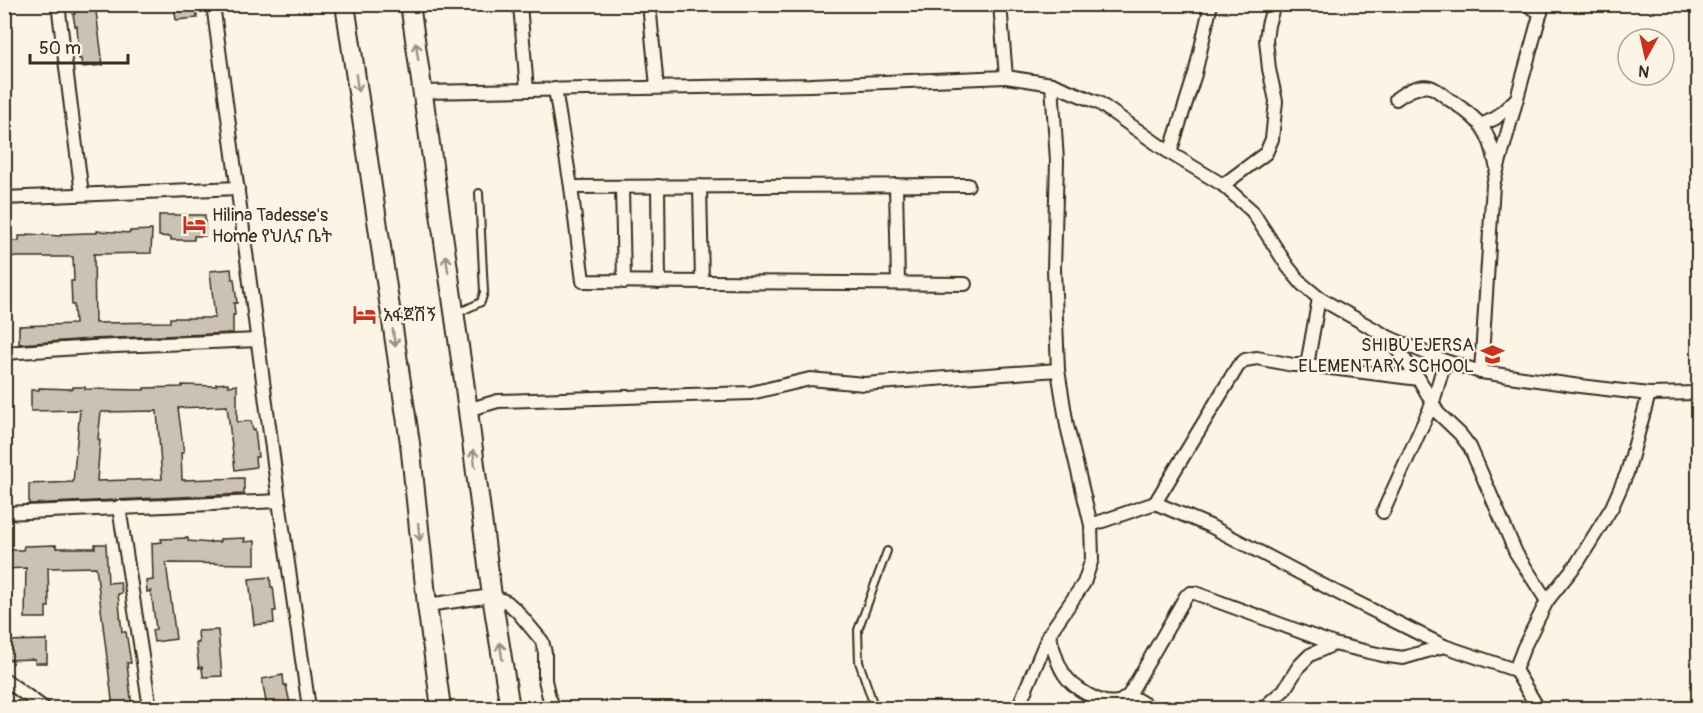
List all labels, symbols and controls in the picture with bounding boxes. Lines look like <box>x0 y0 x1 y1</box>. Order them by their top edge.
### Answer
scale bar <box>30 27 128 65</box>
north arrow <box>1616 27 1676 87</box>
text: 50 m <box>39 37 81 60</box>
one-way arrow <box>411 41 422 61</box>
text: N <box>1637 60 1651 82</box>
one-way arrow <box>351 73 362 93</box>
place label: Hilina Tadesse's Home የህሊና ቤት <box>212 204 332 248</box>
hotel icon: Hilina Tadesse's Home የህሊና ቤት <box>181 212 207 238</box>
one-way arrow <box>442 255 453 275</box>
hotel icon: አፋጀሽኝ <box>352 302 378 328</box>
place label: አፋጀሽኝ <box>383 304 436 327</box>
one-way arrow <box>389 328 400 348</box>
place label: SHIBU EJERSA ELEMENTARY SCHOOL <box>1298 334 1474 378</box>
school or university icon: SHIBU EJERSA ELEMENTARY SCHOOL <box>1479 342 1505 368</box>
one-way arrow <box>468 448 479 468</box>
one-way arrow <box>414 521 425 541</box>
one-way arrow <box>495 641 506 661</box>

